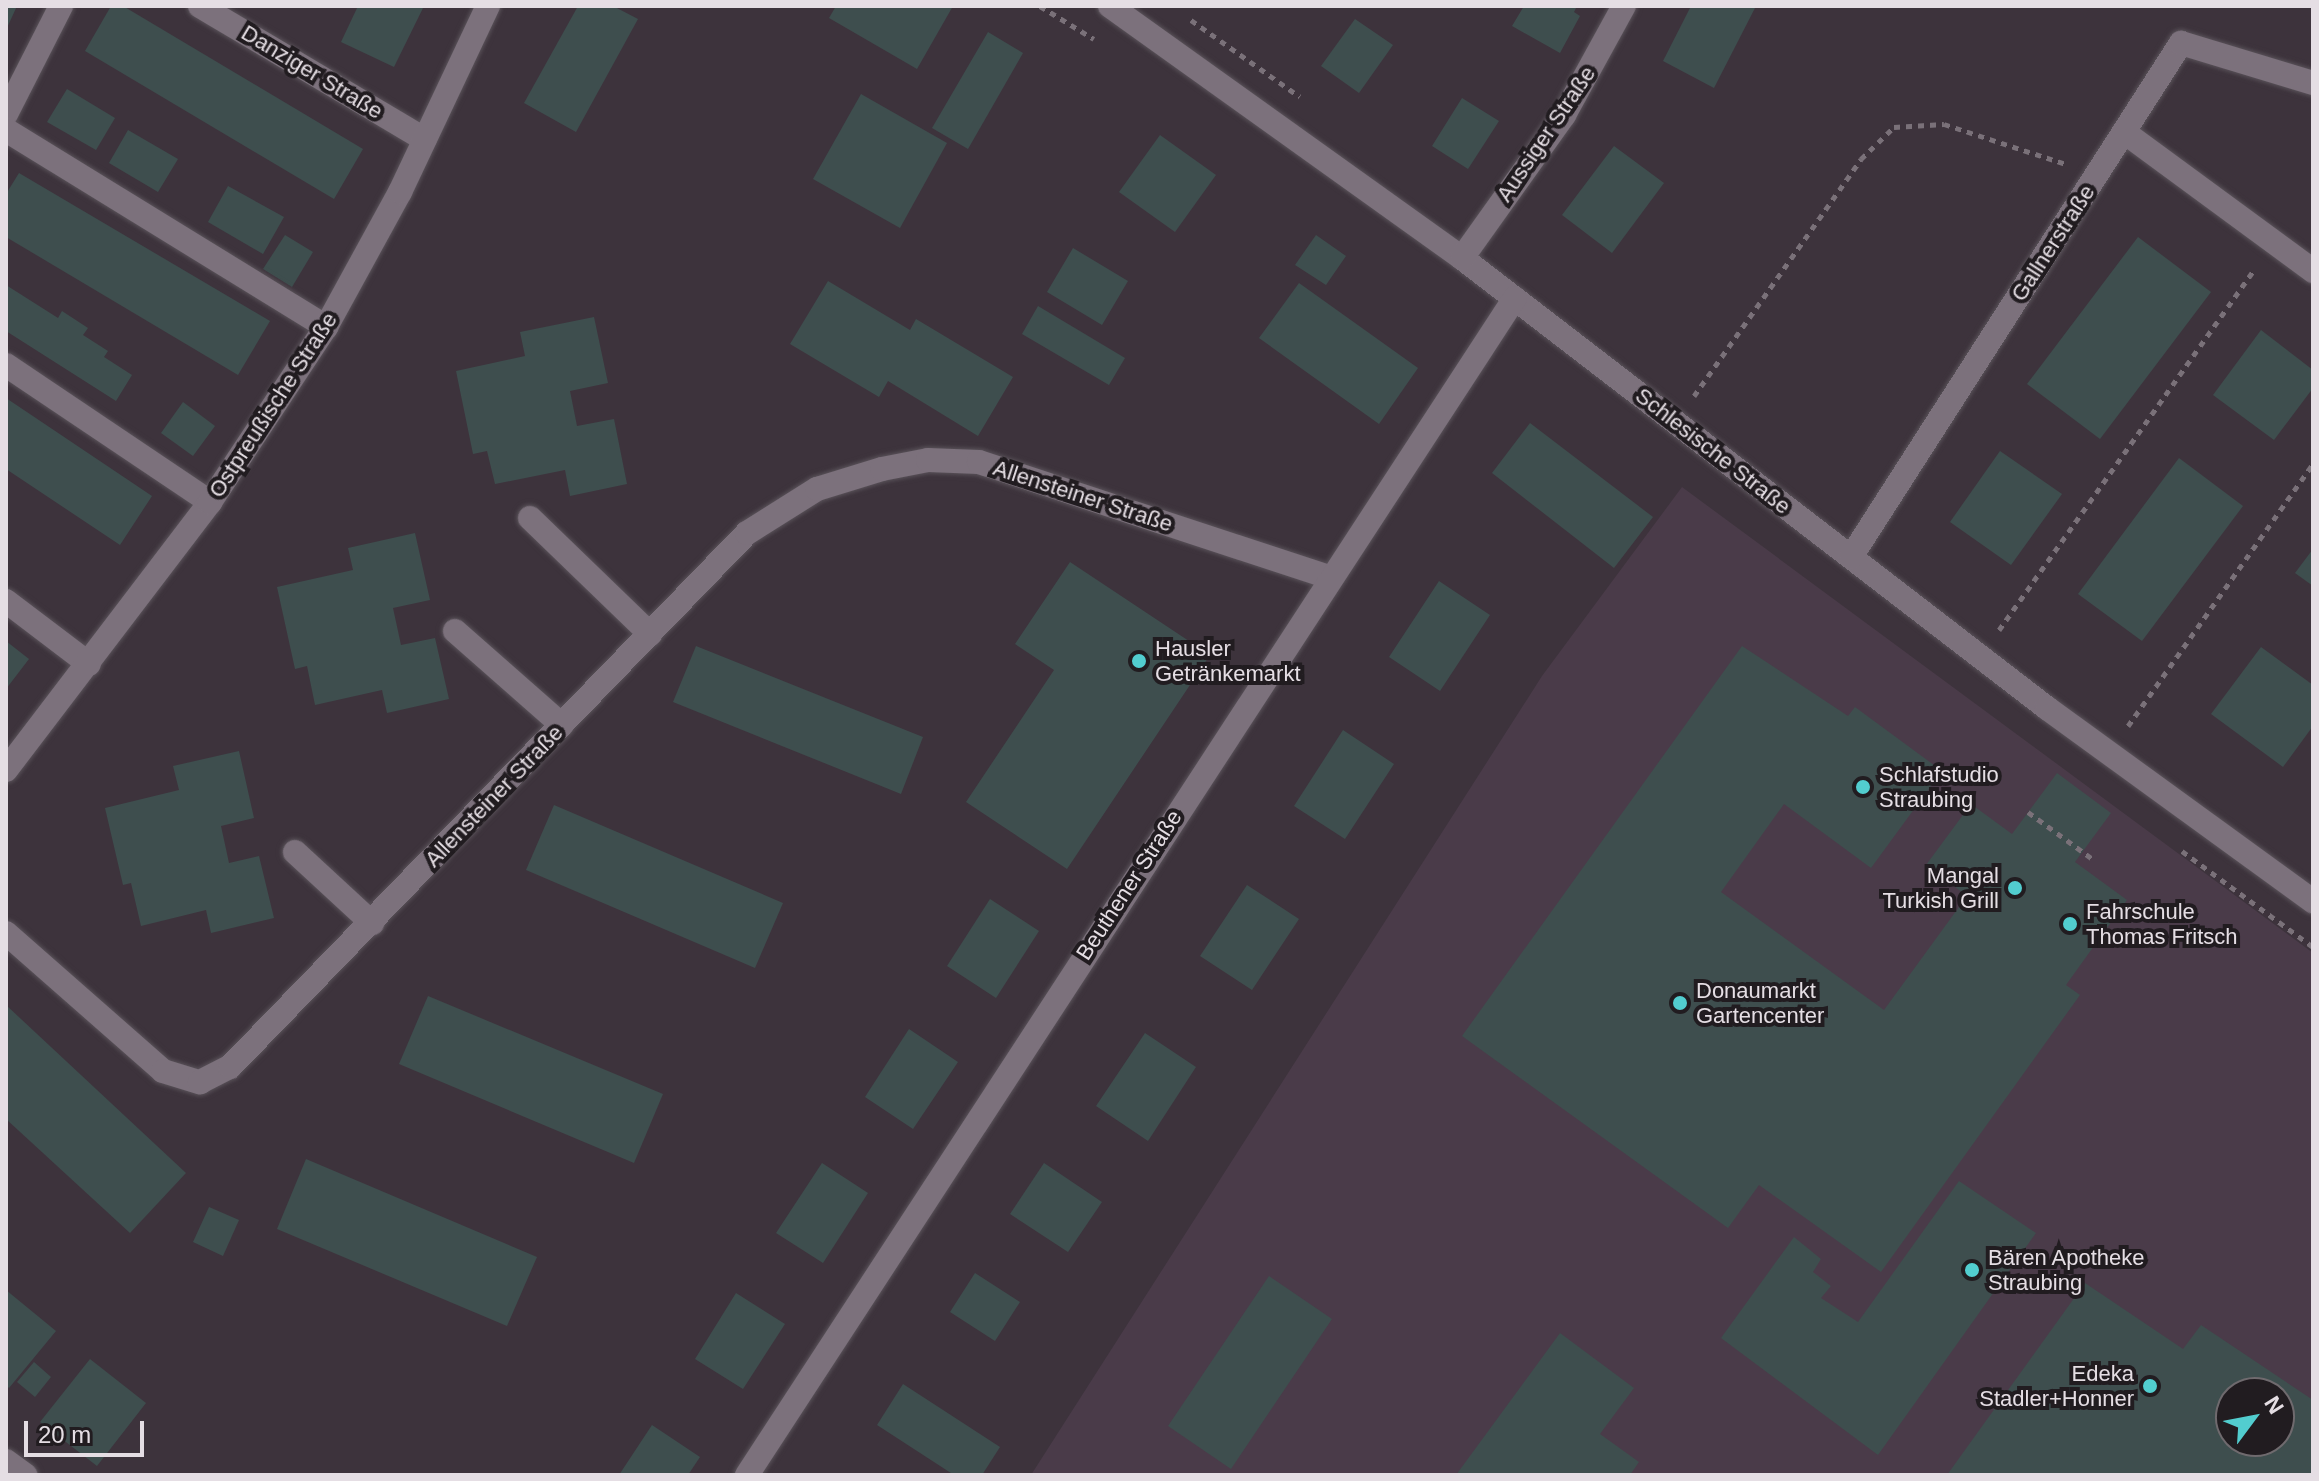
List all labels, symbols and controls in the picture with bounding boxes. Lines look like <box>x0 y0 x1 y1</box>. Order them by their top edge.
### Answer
street label: Danziger Straße <box>237 19 387 125</box>
street label: Aussiger Straße <box>1491 61 1601 207</box>
street label: Gallnerstraße <box>2006 180 2100 306</box>
street label: Ostpreußische Straße <box>203 308 343 502</box>
street label: Schlesische Straße <box>1630 382 1796 520</box>
street label: Allensteiner Straße <box>990 455 1176 537</box>
place label: Hausler Getränkemarkt <box>1155 635 1300 686</box>
marker: Hausler Getränkemarkt <box>1130 652 1148 670</box>
street label: Allensteiner Straße <box>420 720 568 872</box>
place label: Schlafstudio Straubing <box>1879 761 1999 812</box>
marker: Schlafstudio Straubing <box>1854 778 1872 796</box>
street label: Beuthener Straße <box>1071 805 1187 965</box>
place label: Mangal Turkish Grill <box>1882 862 1999 914</box>
marker: Mangal Turkish Grill <box>2006 879 2024 897</box>
place label: Fahrschule Thomas Fritsch <box>2086 898 2238 950</box>
marker: Fahrschule Thomas Fritsch <box>2061 915 2079 933</box>
place label: Donaumarkt Gartencenter <box>1696 977 1824 1028</box>
marker: Donaumarkt Gartencenter <box>1671 994 1689 1012</box>
place label: Bären Apotheke Straubing <box>1988 1244 2146 1296</box>
marker: Bären Apotheke Straubing <box>1963 1261 1981 1279</box>
place label: Edeka Stadler+Honner <box>1979 1360 2134 1412</box>
marker: Edeka Stadler+Honner <box>2141 1377 2159 1395</box>
north arrow <box>2215 1377 2295 1457</box>
text: N <box>2259 1392 2289 1418</box>
scale bar <box>28 1405 148 1455</box>
text: 20 m <box>38 1421 91 1448</box>

